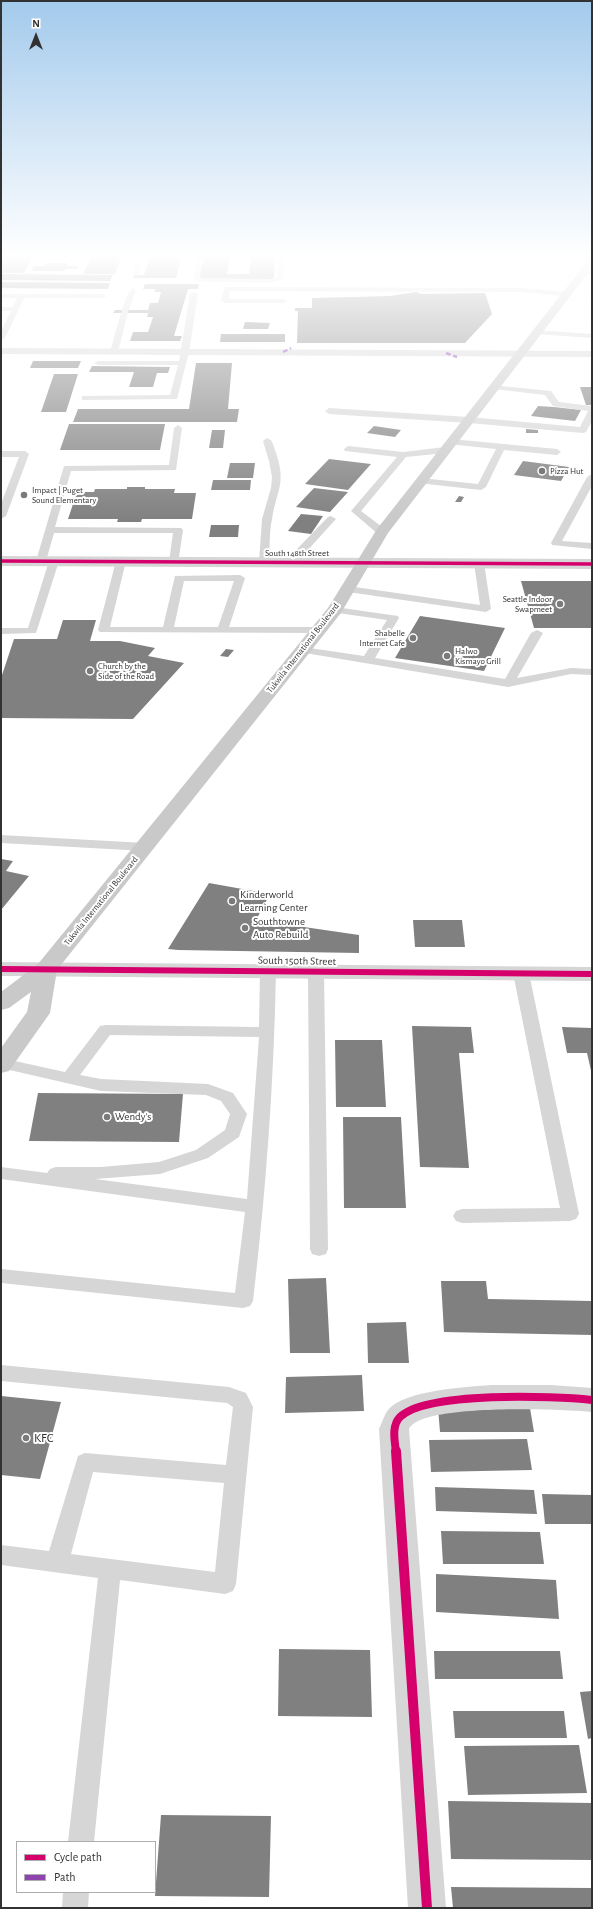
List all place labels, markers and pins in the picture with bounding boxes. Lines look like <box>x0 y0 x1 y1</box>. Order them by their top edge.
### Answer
marker: Pizza Hut <box>537 466 547 476</box>
place label: Pizza Hut <box>550 466 583 476</box>
place label: Impact | Puget Sound Elementary <box>32 485 96 506</box>
marker: Impact | Puget Sound Elementary <box>19 490 29 500</box>
place label: Seattle Indoor Swapmeet <box>503 594 552 615</box>
marker: Seattle Indoor Swapmeet <box>555 599 565 609</box>
place label: Shabelle Internet Cafe <box>360 628 405 649</box>
marker: Shabelle Internet Cafe <box>408 633 418 643</box>
place label: Halwo Kismayo Grill <box>455 646 501 667</box>
marker: Halwo Kismayo Grill <box>442 651 452 661</box>
place label: Church by the Side of the Road <box>98 661 154 682</box>
marker: Church by the Side of the Road <box>85 666 95 676</box>
place label: Kinderworld Learning Center <box>240 888 307 914</box>
marker: Kinderworld Learning Center <box>227 896 237 906</box>
place label: Southtowne Auto Rebuild <box>253 915 308 941</box>
marker: Southtowne Auto Rebuild <box>240 923 250 933</box>
place label: Wendy's <box>115 1110 151 1124</box>
marker: Wendy's <box>102 1112 112 1122</box>
place label: KFC <box>34 1430 53 1446</box>
marker: KFC <box>21 1433 31 1443</box>

